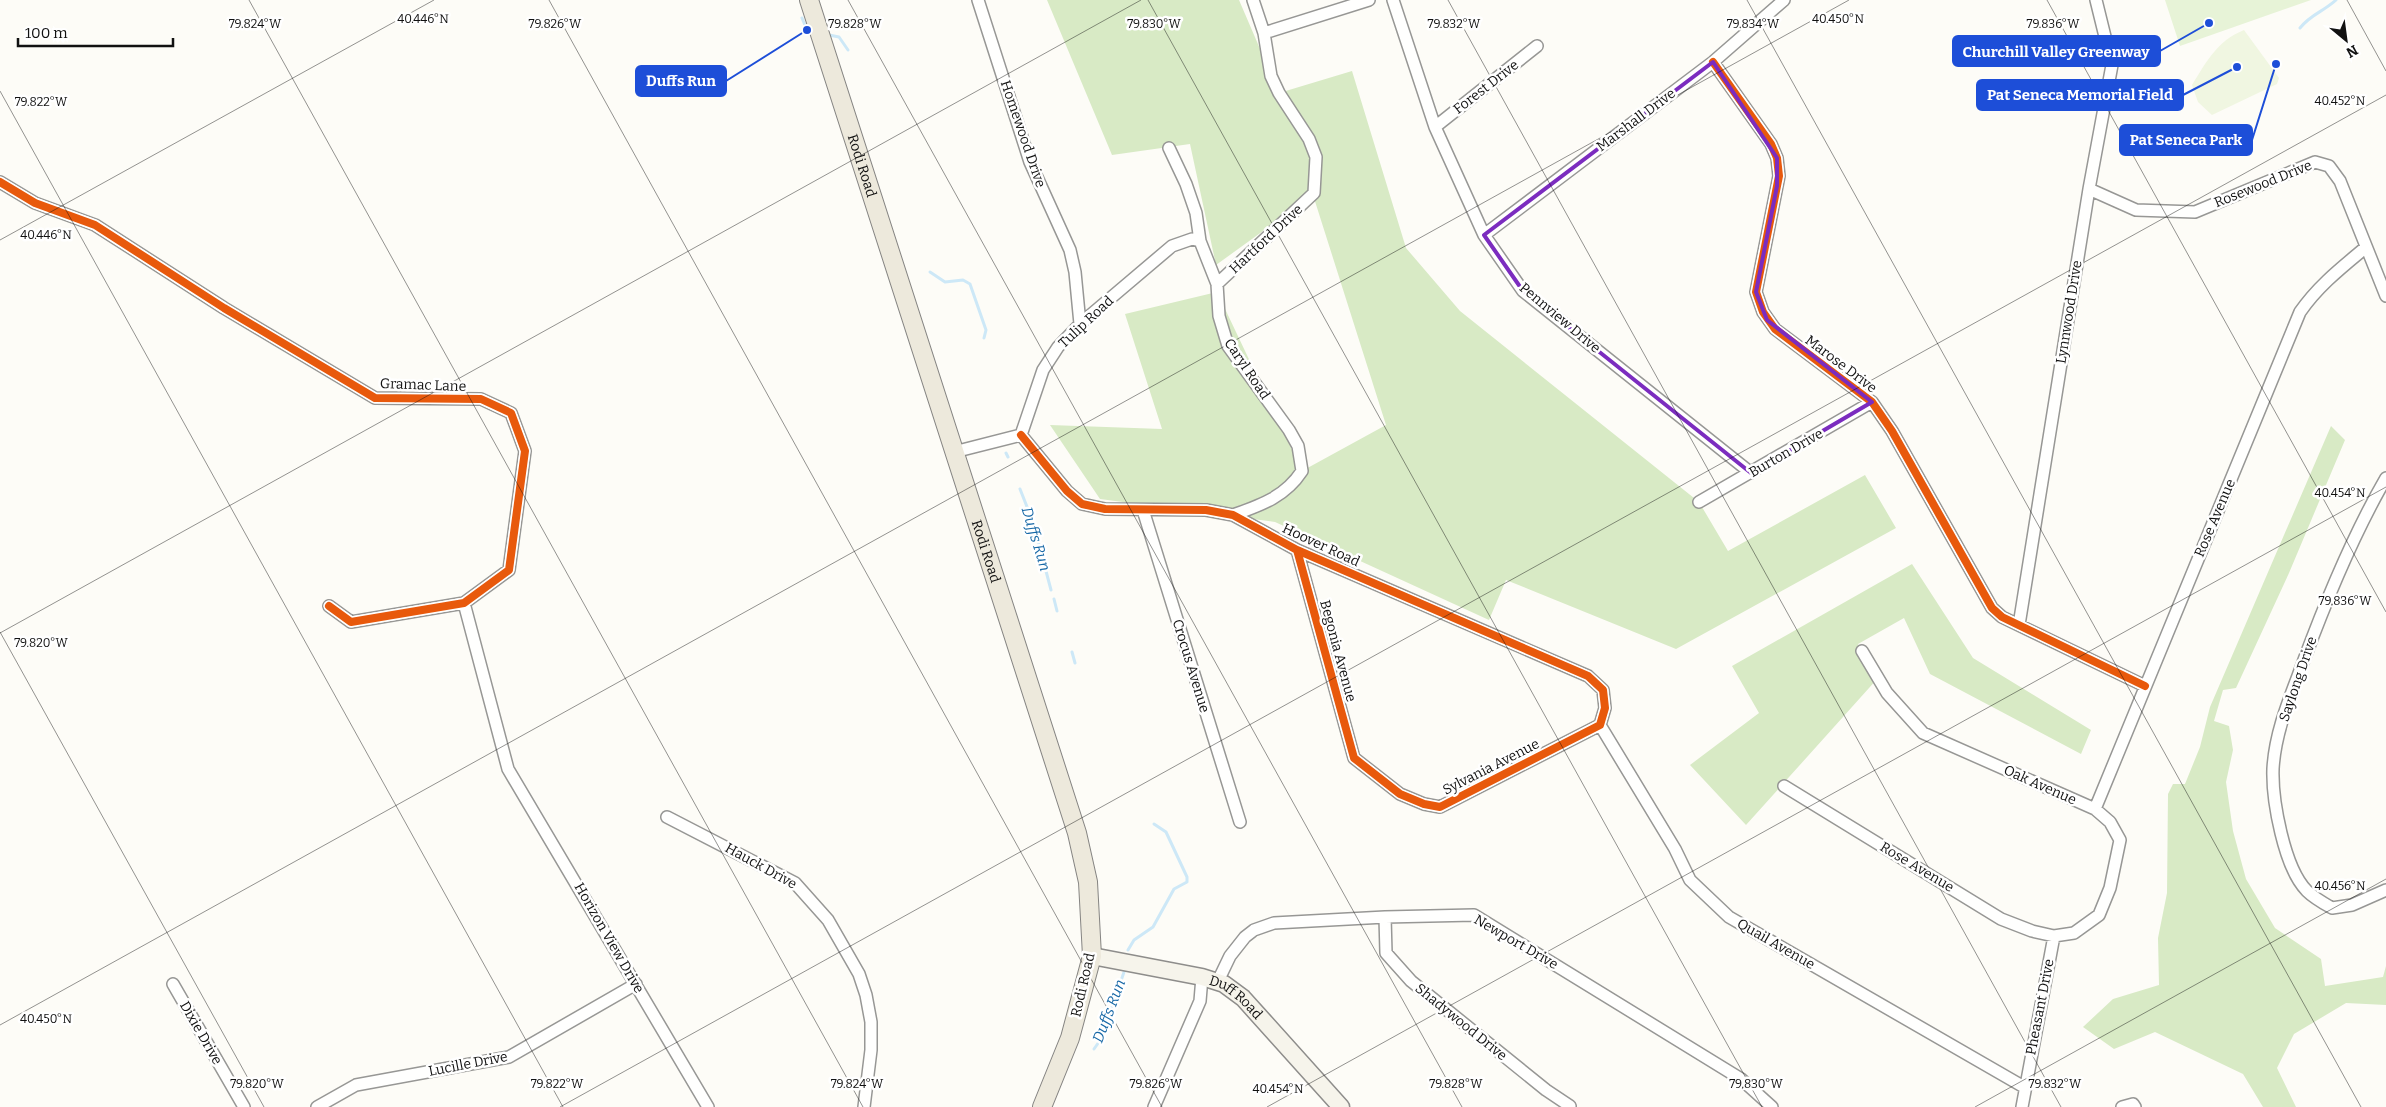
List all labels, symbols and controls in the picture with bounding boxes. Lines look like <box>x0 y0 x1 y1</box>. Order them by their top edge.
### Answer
text: 40.446°N <box>397 12 449 26</box>
text: 40.450°N <box>1812 12 1864 26</box>
scale bar <box>18 15 172 47</box>
north arrow <box>2321 15 2371 65</box>
text: 79.824°W <box>229 17 282 31</box>
text: 79.826°W <box>529 17 582 31</box>
text: 79.828°W <box>828 17 882 31</box>
text: 79.830°W <box>1127 17 1182 31</box>
text: 79.832°W <box>1428 17 1481 31</box>
text: 79.834°W <box>1727 17 1780 31</box>
text: 79.836°W <box>2027 17 2080 31</box>
text: 100 m <box>25 24 68 42</box>
callout: Churchill Valley Greenway <box>1953 36 2160 66</box>
text: N <box>2343 41 2361 61</box>
text: Churchill Valley Greenway <box>1963 43 2150 61</box>
street label: Forest Drive <box>1450 56 1522 118</box>
callout: Duffs Run <box>636 66 726 96</box>
text: Duffs Run <box>646 72 716 90</box>
street label: Homewood Drive <box>997 78 1049 190</box>
callout: Pat Seneca Memorial Field <box>1977 80 2183 110</box>
street label: Marshall Drive <box>1593 85 1679 155</box>
text: Pat Seneca Memorial Field <box>1987 86 2173 104</box>
text: 40.452°N <box>2315 94 2366 108</box>
text: 79.822°W <box>15 95 68 109</box>
callout: Pat Seneca Park <box>2120 125 2252 155</box>
text: Pat Seneca Park <box>2130 131 2242 149</box>
street label: Rodi Road <box>844 132 880 199</box>
street label: Rosewood Drive <box>2212 157 2314 211</box>
street label: Hartford Drive <box>1226 201 1306 277</box>
text: 40.446°N <box>20 228 72 242</box>
street label: Lynnwood Drive <box>2052 259 2086 365</box>
street label: Pennview Drive <box>1516 279 1604 357</box>
street label: Tulip Road <box>1055 292 1117 352</box>
street label: Marose Drive <box>1802 331 1880 397</box>
street label: Caryl Road <box>1220 335 1274 403</box>
street label: Gramac Lane <box>379 375 467 395</box>
street label: Burton Drive <box>1746 425 1826 481</box>
street label: Rose Avenue <box>2191 476 2239 560</box>
text: 40.454°N <box>2315 486 2366 500</box>
water label: Duffs Run <box>1018 505 1054 573</box>
street label: Rodi Road <box>968 518 1004 585</box>
street label: Hoover Road <box>1280 520 1362 570</box>
text: 79.836°W <box>2319 594 2372 608</box>
street label: Begonia Avenue <box>1316 598 1360 704</box>
street label: Crocus Avenue <box>1169 617 1213 715</box>
street label: Saylong Drive <box>2276 634 2320 724</box>
text: 79.820°W <box>14 636 69 650</box>
street label: Sylvania Avenue <box>1440 735 1542 799</box>
street label: Oak Avenue <box>2001 761 2079 809</box>
street label: Rose Avenue <box>1877 838 1957 896</box>
street label: Hauck Drive <box>722 839 800 893</box>
text: 40.456°N <box>2314 879 2366 893</box>
street label: Horizon View Drive <box>570 880 648 996</box>
street label: Newport Drive <box>1471 911 1561 973</box>
street label: Quail Avenue <box>1734 915 1818 973</box>
street label: Rodi Road <box>1067 951 1099 1019</box>
street label: Pheasant Drive <box>2022 957 2058 1057</box>
street label: Duff Road <box>1207 971 1266 1022</box>
water label: Duffs Run <box>1089 977 1129 1045</box>
street label: Shadywood Drive <box>1412 980 1510 1064</box>
street label: Dixie Drive <box>176 998 226 1068</box>
text: 40.450°N <box>20 1012 72 1026</box>
street label: Lucille Drive <box>427 1048 509 1080</box>
text: 79.820°W <box>230 1077 285 1091</box>
text: 79.822°W <box>531 1077 584 1091</box>
text: 79.824°W <box>831 1077 884 1091</box>
text: 79.826°W <box>1130 1077 1183 1091</box>
text: 79.828°W <box>1429 1077 1483 1091</box>
text: 79.830°W <box>1729 1077 1784 1091</box>
text: 79.832°W <box>2029 1077 2082 1091</box>
text: 40.454°N <box>1253 1082 1304 1096</box>

